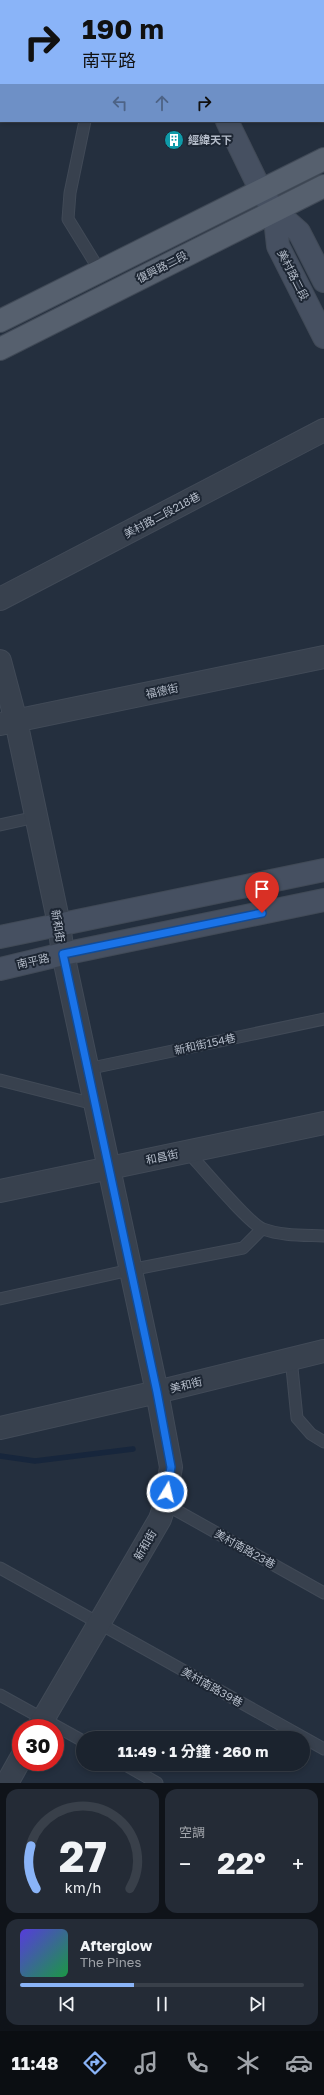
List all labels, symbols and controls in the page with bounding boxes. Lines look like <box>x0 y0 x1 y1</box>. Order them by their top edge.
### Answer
text: 190 m <box>82 12 164 45</box>
icon: right <box>16 16 68 68</box>
text: 南平路 <box>82 49 136 71</box>
icon: left <box>109 92 131 114</box>
icon: ahead <box>151 92 173 114</box>
icon: right <box>193 92 215 114</box>
building icon: 經緯天下 <box>163 129 185 151</box>
place label: 經緯天下 <box>188 133 232 146</box>
street label: 美村路二段 <box>275 247 312 302</box>
street label: 復興路二段 <box>134 248 189 285</box>
street label: 美村路二段218巷 <box>121 489 202 540</box>
street label: 福德街 <box>144 681 179 700</box>
pin <box>245 872 279 913</box>
icon: arrive <box>251 878 273 900</box>
street label: 新和街 <box>49 909 67 943</box>
street label: 南平路 <box>15 950 50 971</box>
street label: 新和街154巷 <box>173 1031 237 1056</box>
street label: 和昌街 <box>144 1147 179 1166</box>
street label: 美和街 <box>168 1374 203 1395</box>
position arrow <box>146 1471 188 1513</box>
street label: 美村南路23巷 <box>212 1526 278 1571</box>
street label: 新和街 <box>131 1527 158 1562</box>
street label: 美村南路39巷 <box>179 1664 245 1709</box>
speed limit sign: 30 <box>12 1719 64 1771</box>
text: 11:49 · 1 分鐘 · 260 m <box>118 1742 268 1760</box>
text: 空調 <box>179 1824 205 1840</box>
text: 27 <box>58 1831 107 1881</box>
text: 22° <box>217 1845 266 1881</box>
text: − <box>179 1850 191 1877</box>
text: + <box>292 1850 304 1877</box>
text: km/h <box>64 1879 101 1896</box>
text: Afterglow <box>80 1936 152 1954</box>
text: The Pines <box>80 1954 141 1970</box>
icon: previous <box>56 1993 78 2015</box>
icon: pause <box>151 1993 173 2015</box>
icon: next <box>246 1993 268 2015</box>
icon: directions <box>81 2049 109 2077</box>
icon: music <box>132 2049 160 2077</box>
icon: phone <box>183 2049 211 2077</box>
icon: climate <box>234 2049 262 2077</box>
icon: car <box>285 2049 313 2077</box>
text: 11:48 <box>11 2052 58 2074</box>

